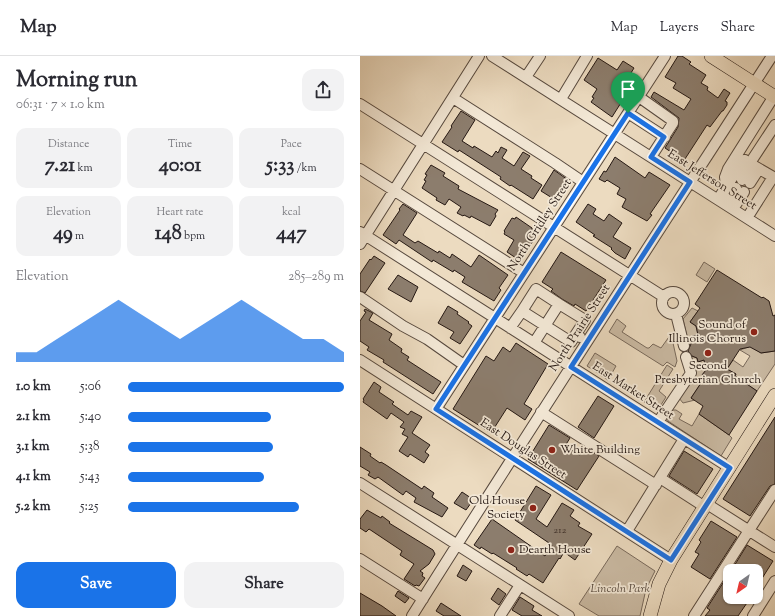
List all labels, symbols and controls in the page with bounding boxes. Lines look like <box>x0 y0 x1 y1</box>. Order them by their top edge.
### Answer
text: Map <box>20 14 57 41</box>
text: Map <box>611 18 638 38</box>
text: Layers <box>660 18 698 38</box>
text: Share <box>720 18 755 38</box>
text: Morning run <box>16 65 138 97</box>
button: share <box>302 69 344 111</box>
pin <box>611 72 645 113</box>
icon: arrive <box>617 78 639 100</box>
text: 06:31 · 7 × 1.0 km <box>16 96 105 114</box>
text: Distance <box>48 136 89 152</box>
text: Time <box>168 136 192 152</box>
text: Pace <box>281 136 302 152</box>
street label: East Jefferson Street <box>664 145 760 215</box>
text: 7.21 <box>45 152 75 181</box>
text: 40:01 <box>159 152 201 181</box>
text: 5:33 <box>266 152 294 181</box>
text: km <box>75 160 93 176</box>
text: /km <box>294 160 317 176</box>
street label: North Gridley Street <box>503 175 577 275</box>
text: Elevation <box>46 204 91 220</box>
text: Heart rate <box>157 204 203 220</box>
text: kcal <box>282 204 301 220</box>
text: 49 <box>53 220 73 249</box>
text: 148 <box>155 220 182 249</box>
text: 447 <box>276 220 306 249</box>
text: m <box>73 228 84 244</box>
text: bpm <box>182 228 205 244</box>
text: Elevation <box>16 268 69 286</box>
text: 285–289 m <box>288 268 344 286</box>
street label: North Prairie Street <box>545 281 615 375</box>
place label: Sound of Illinois Chorus <box>668 316 747 348</box>
marker: Sound of Illinois Chorus <box>749 327 759 337</box>
marker: Second Presbyterian Church <box>703 348 713 358</box>
place label: Second Presbyterian Church <box>655 357 761 389</box>
street label: East Market Street <box>588 358 678 424</box>
text: 1.0 km <box>16 378 51 396</box>
text: 5:06 <box>80 378 101 396</box>
text: 2.1 km <box>16 408 50 426</box>
text: 5:40 <box>80 408 101 426</box>
street label: East Douglas Street <box>476 414 570 484</box>
text: 3.1 km <box>16 438 50 456</box>
text: 5:38 <box>80 438 100 456</box>
place label: White Building <box>560 441 640 459</box>
marker: White Building <box>547 445 557 455</box>
text: 4.1 km <box>16 468 51 486</box>
text: 5:43 <box>80 468 100 486</box>
place label: Old House Society <box>469 492 525 524</box>
text: 5.2 km <box>16 498 50 516</box>
text: 5:25 <box>80 498 98 516</box>
marker: Old House Society <box>528 503 538 513</box>
house number: 212 <box>554 523 567 538</box>
place label: Dearth House <box>519 541 591 559</box>
marker: Dearth House <box>506 545 516 555</box>
button: Save <box>16 562 176 608</box>
button: Share <box>184 562 344 608</box>
north arrow <box>723 564 763 604</box>
map controls <box>723 564 763 604</box>
park label: Lincoln Park <box>590 580 650 598</box>

